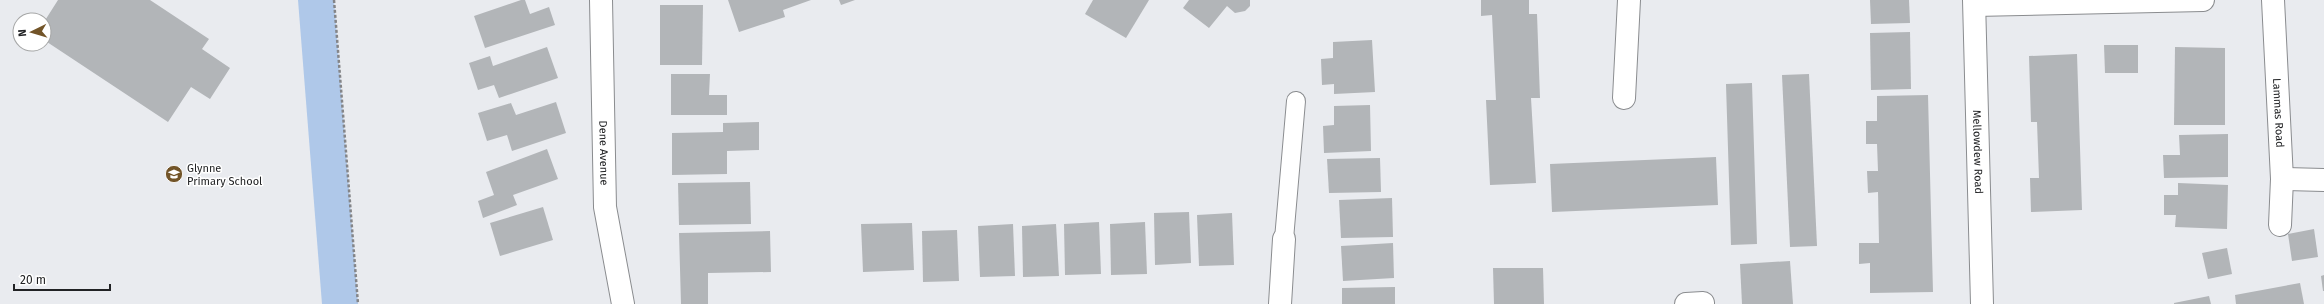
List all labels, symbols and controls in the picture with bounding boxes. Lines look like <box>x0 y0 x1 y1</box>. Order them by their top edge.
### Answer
north arrow <box>12 12 52 52</box>
text: N <box>16 29 29 37</box>
street label: Lammas Road <box>2270 78 2287 148</box>
street label: Mellowdew Road <box>1970 110 1986 194</box>
street label: Dene Avenue <box>597 120 611 186</box>
place label: Glynne Primary School <box>187 162 262 188</box>
school or university icon: Glynne Primary School <box>164 164 184 184</box>
scale bar <box>14 266 110 292</box>
text: 20 m <box>20 273 46 287</box>

